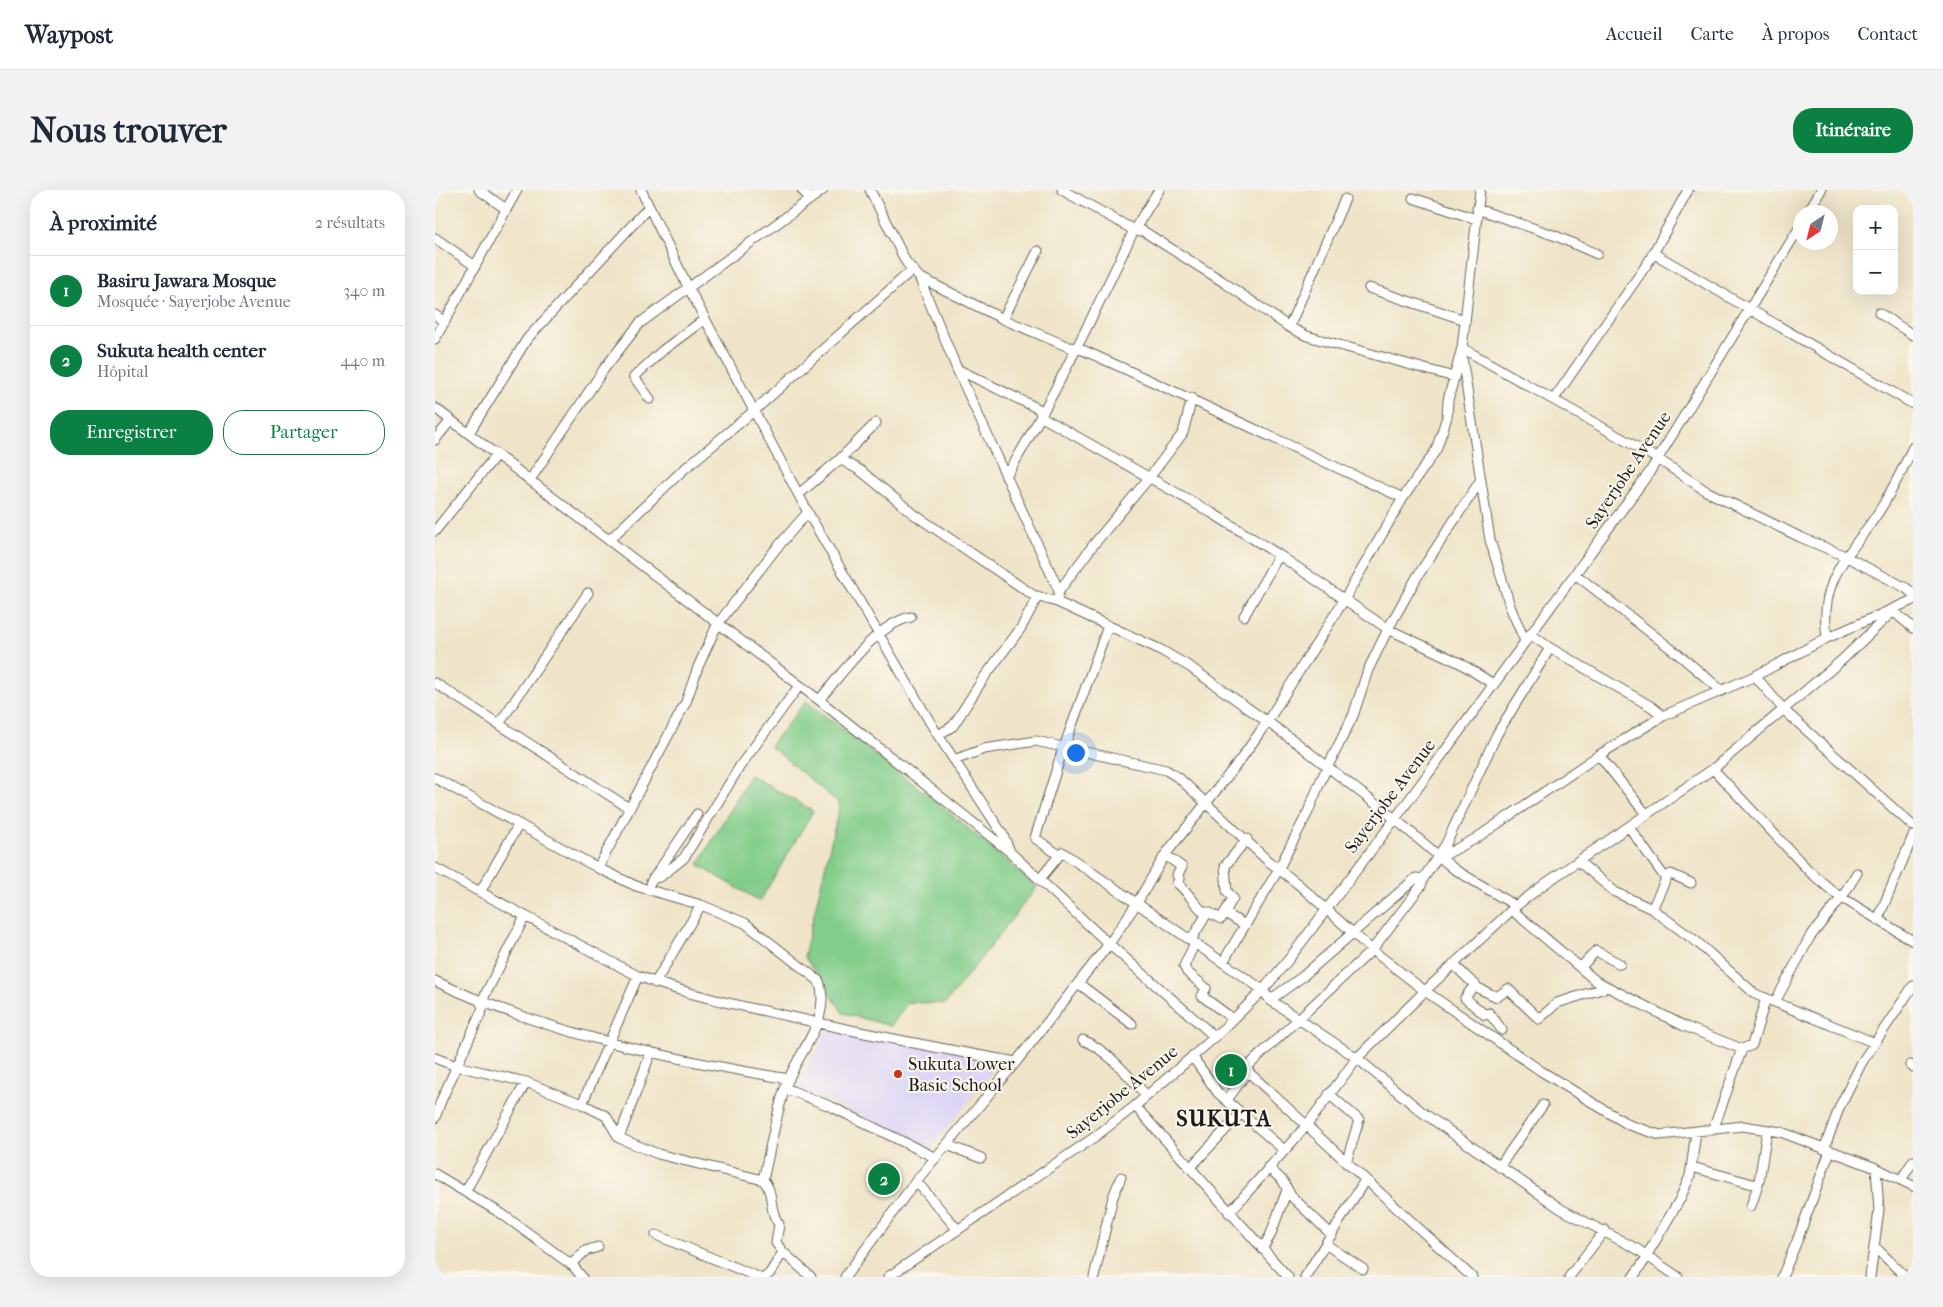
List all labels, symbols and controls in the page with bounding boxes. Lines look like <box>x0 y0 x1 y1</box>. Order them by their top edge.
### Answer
text: Waypost <box>25 21 113 49</box>
text: Accueil <box>1606 24 1663 45</box>
text: Carte <box>1691 24 1734 45</box>
text: À propos <box>1762 24 1829 45</box>
text: Contact <box>1857 24 1918 45</box>
button: Itinéraire <box>1793 108 1913 153</box>
text: Nous trouver <box>30 110 227 151</box>
north arrow <box>1793 205 1838 250</box>
map controls <box>1853 205 1898 295</box>
button: + <box>1853 205 1898 250</box>
text: À proximité <box>50 211 157 235</box>
text: 2 résultats <box>315 213 385 232</box>
button: − <box>1853 250 1898 295</box>
text: Basiru Jawara Mosque <box>97 270 276 292</box>
text: 1 <box>63 281 69 300</box>
text: 340 m <box>343 281 385 300</box>
text: Mosquée · Sayerjobe Avenue <box>97 292 291 311</box>
text: Sukuta health center <box>97 340 266 362</box>
text: 2 <box>62 351 70 370</box>
text: 440 m <box>340 351 385 370</box>
text: Hôpital <box>97 362 148 381</box>
street label: Sayerjobe Avenue <box>1581 407 1676 533</box>
button: Enregistrer <box>50 410 213 455</box>
button: Partager <box>223 410 385 455</box>
street label: Sayerjobe Avenue <box>1341 735 1440 857</box>
your location <box>1063 740 1089 766</box>
street label: Sayerjobe Avenue <box>1062 1041 1182 1144</box>
pin: 1 <box>1215 1051 1247 1089</box>
place label: Sukuta Lower Basic School <box>908 1054 1015 1096</box>
marker: Sukuta Lower Basic School <box>892 1068 904 1080</box>
district label: SUKUTA <box>1176 1106 1272 1132</box>
pin: 2 <box>868 1160 900 1198</box>

